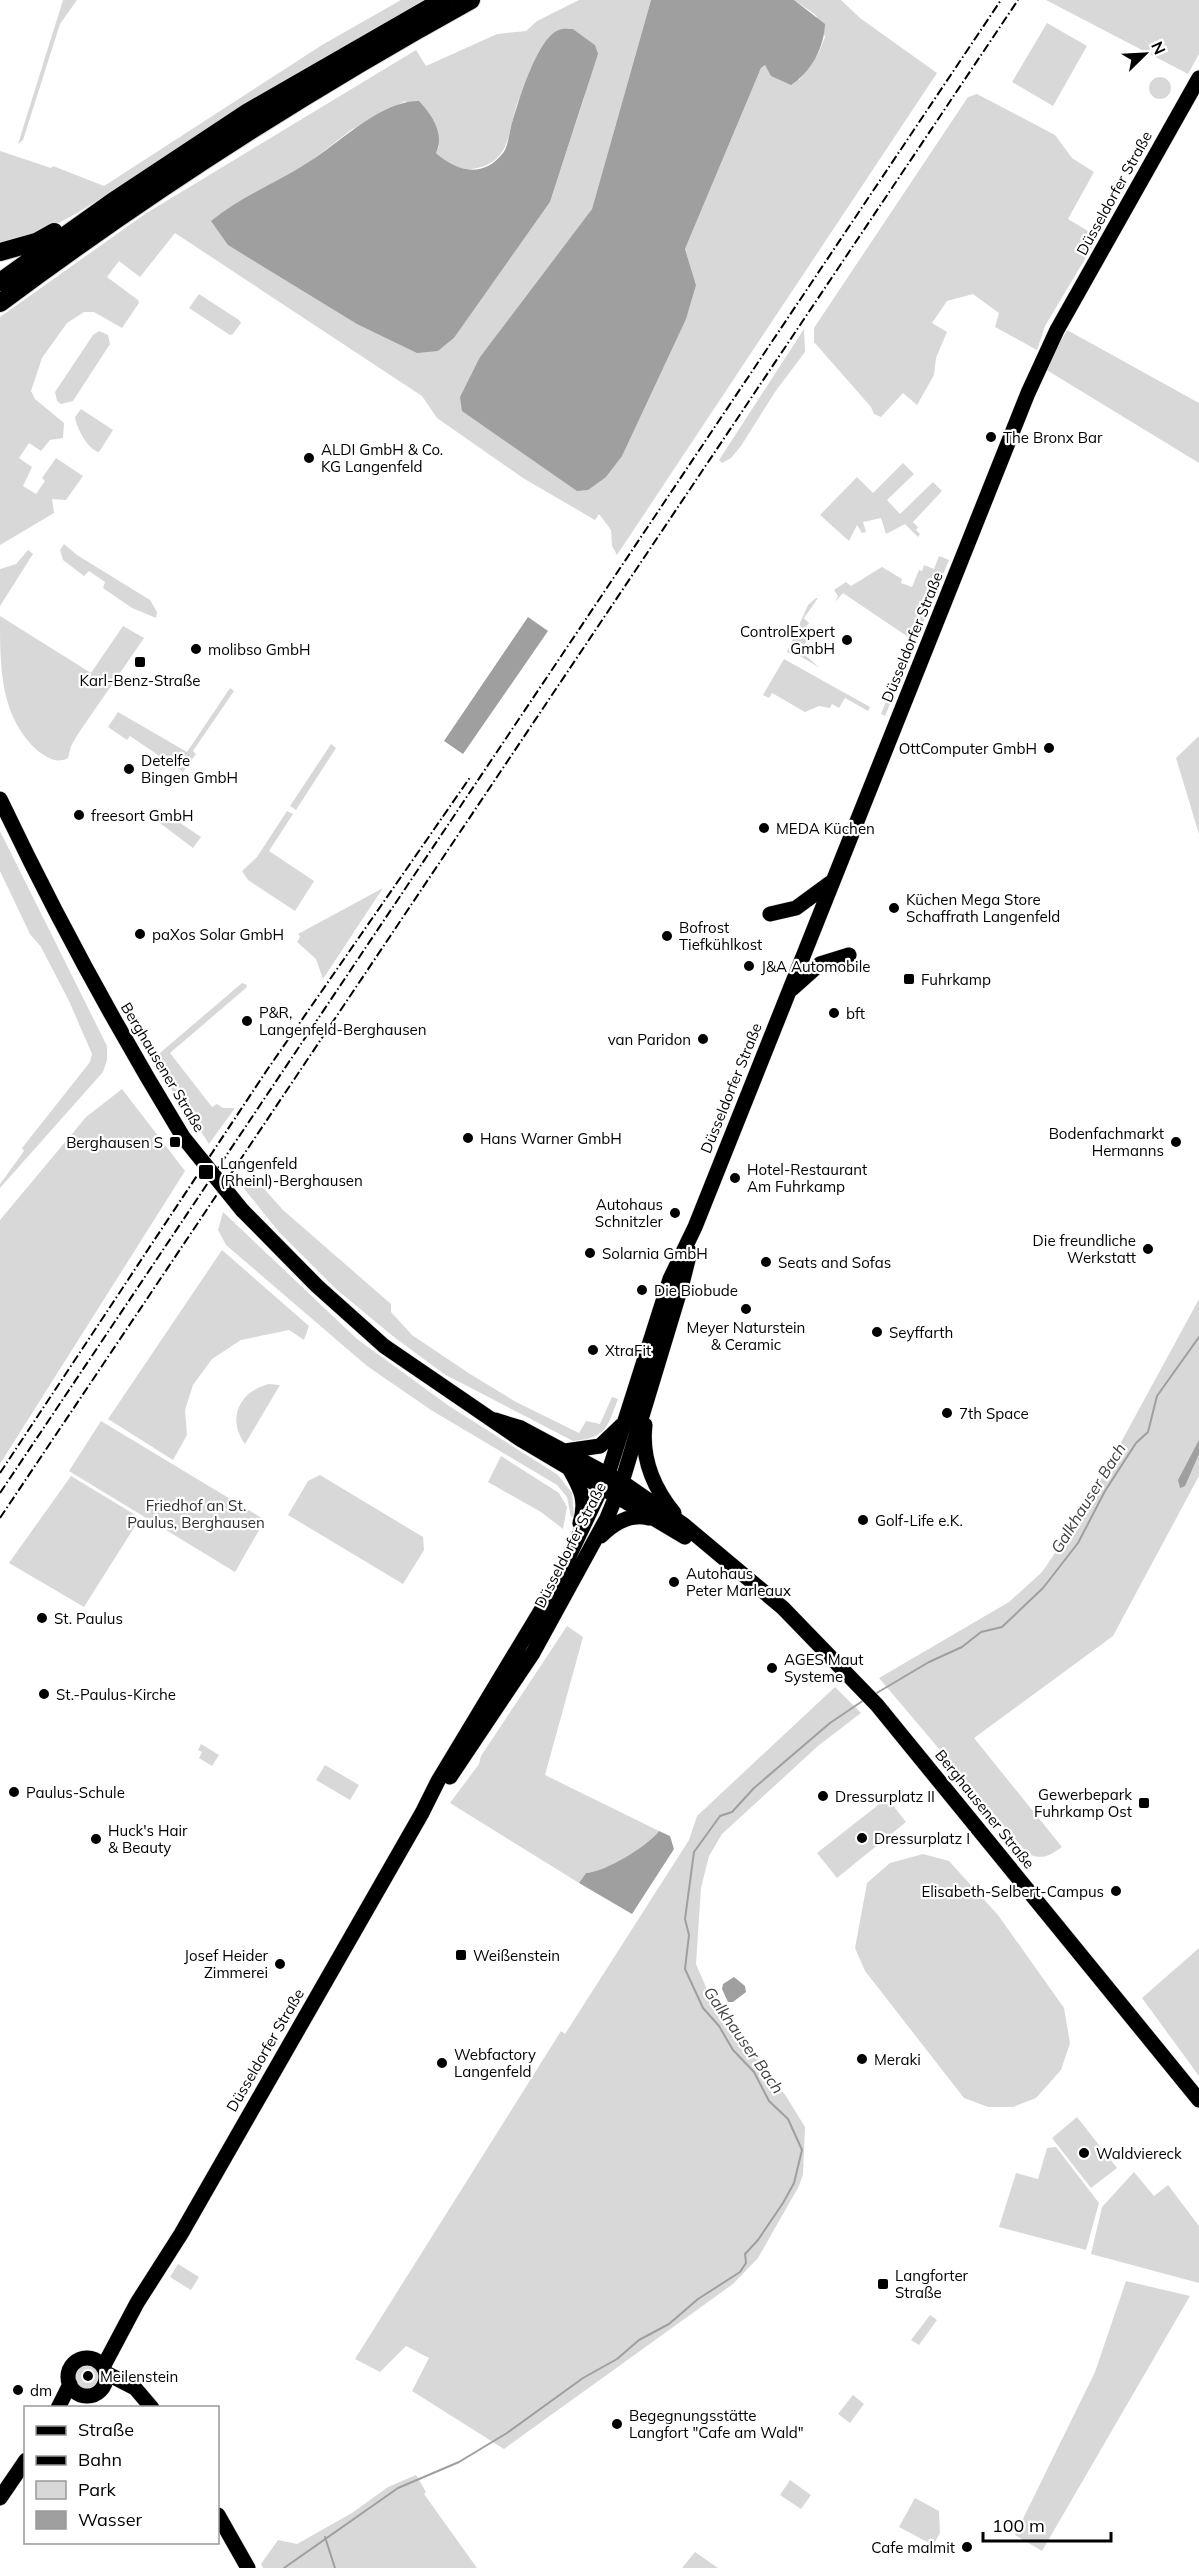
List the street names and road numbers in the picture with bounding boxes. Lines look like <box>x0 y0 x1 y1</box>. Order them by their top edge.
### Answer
street label: Düsseldorfer Straße <box>1072 128 1156 258</box>
street label: Düsseldorfer Straße <box>877 569 947 705</box>
street label: Berghausener Straße <box>117 999 209 1135</box>
street label: Düsseldorfer Straße <box>696 1020 766 1156</box>
street label: Düsseldorfer Straße <box>530 1479 610 1611</box>
street label: Berghausener Straße <box>931 1746 1039 1872</box>
street label: Düsseldorfer Straße <box>222 1985 308 2115</box>

